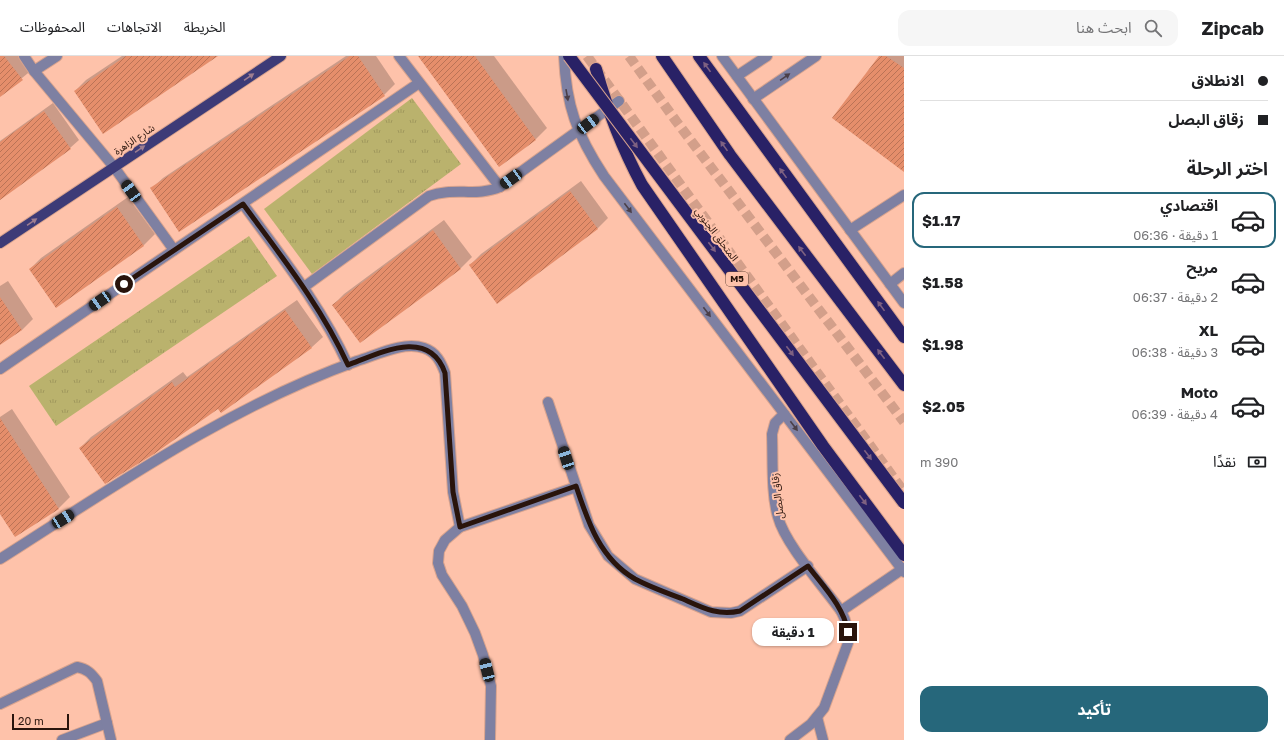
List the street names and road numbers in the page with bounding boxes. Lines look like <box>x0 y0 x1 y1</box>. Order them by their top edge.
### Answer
street label: شارع الزاهرة <box>111 121 158 159</box>
street label: المتحلق الجنوبي <box>691 205 741 265</box>
road number: M5 <box>726 272 748 286</box>
street label: زقاق البصل <box>768 472 787 520</box>

